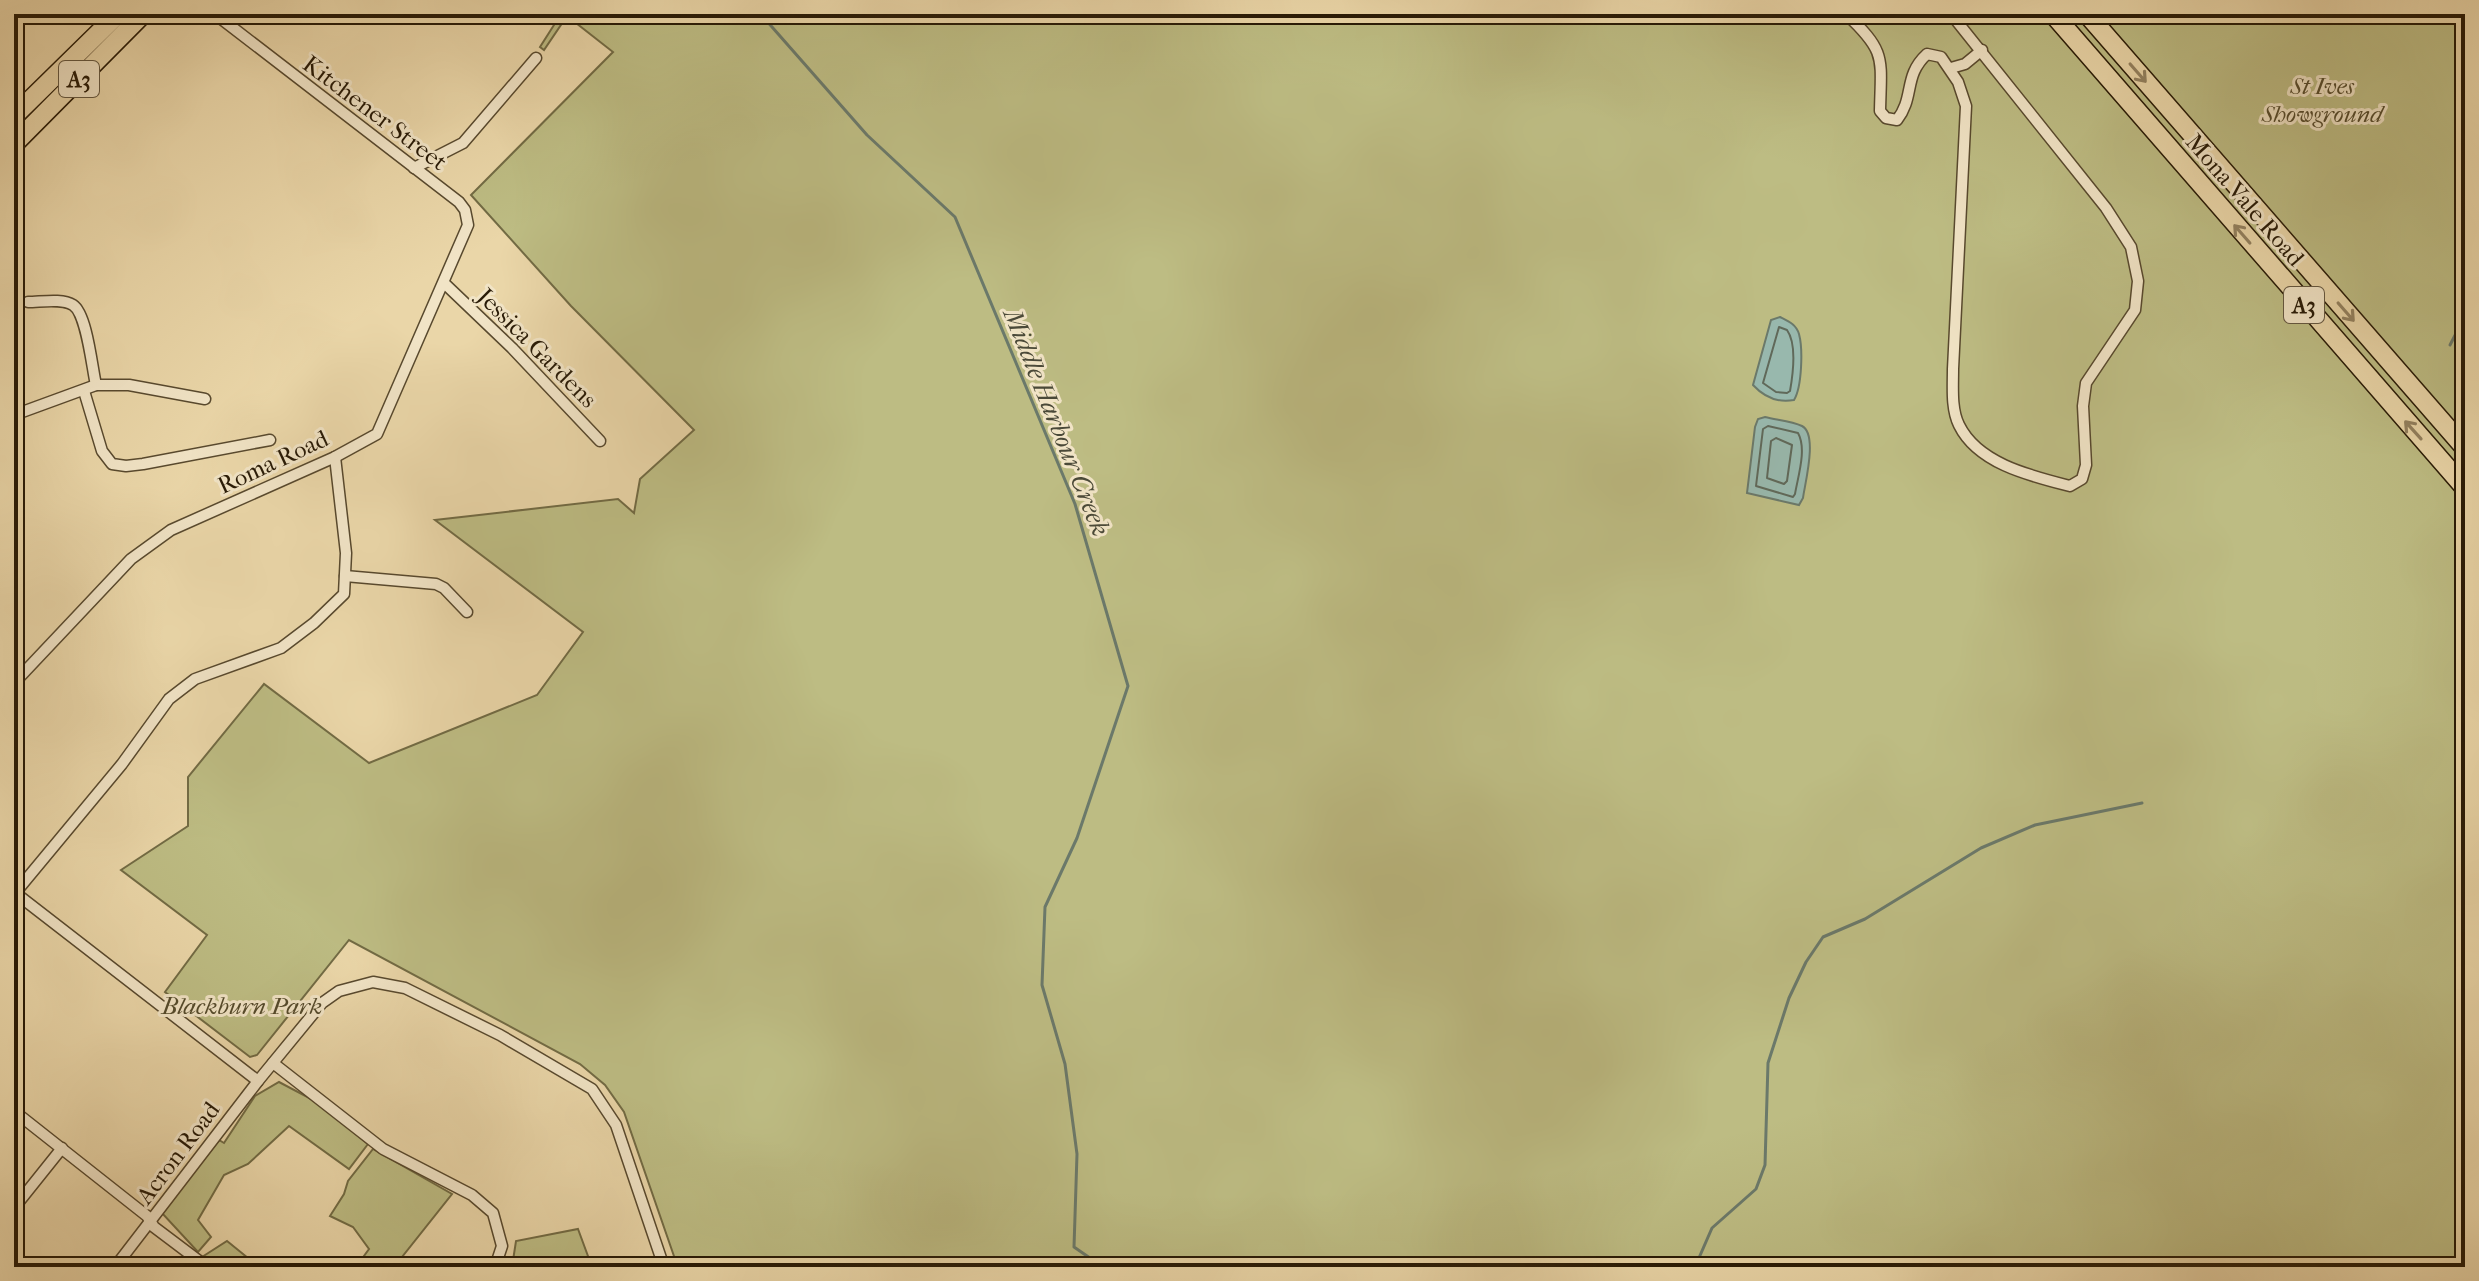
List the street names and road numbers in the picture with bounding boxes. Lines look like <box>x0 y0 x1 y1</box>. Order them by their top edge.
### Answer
street label: Kitchener Street <box>297 50 453 177</box>
road number: A3 <box>59 61 99 97</box>
street label: Mona Vale Road <box>2180 128 2311 273</box>
street label: Jessica Gardens <box>470 281 603 414</box>
road number: A3 <box>2284 287 2324 323</box>
street label: Roma Road <box>213 424 334 500</box>
street label: Acron Road <box>130 1096 226 1210</box>

